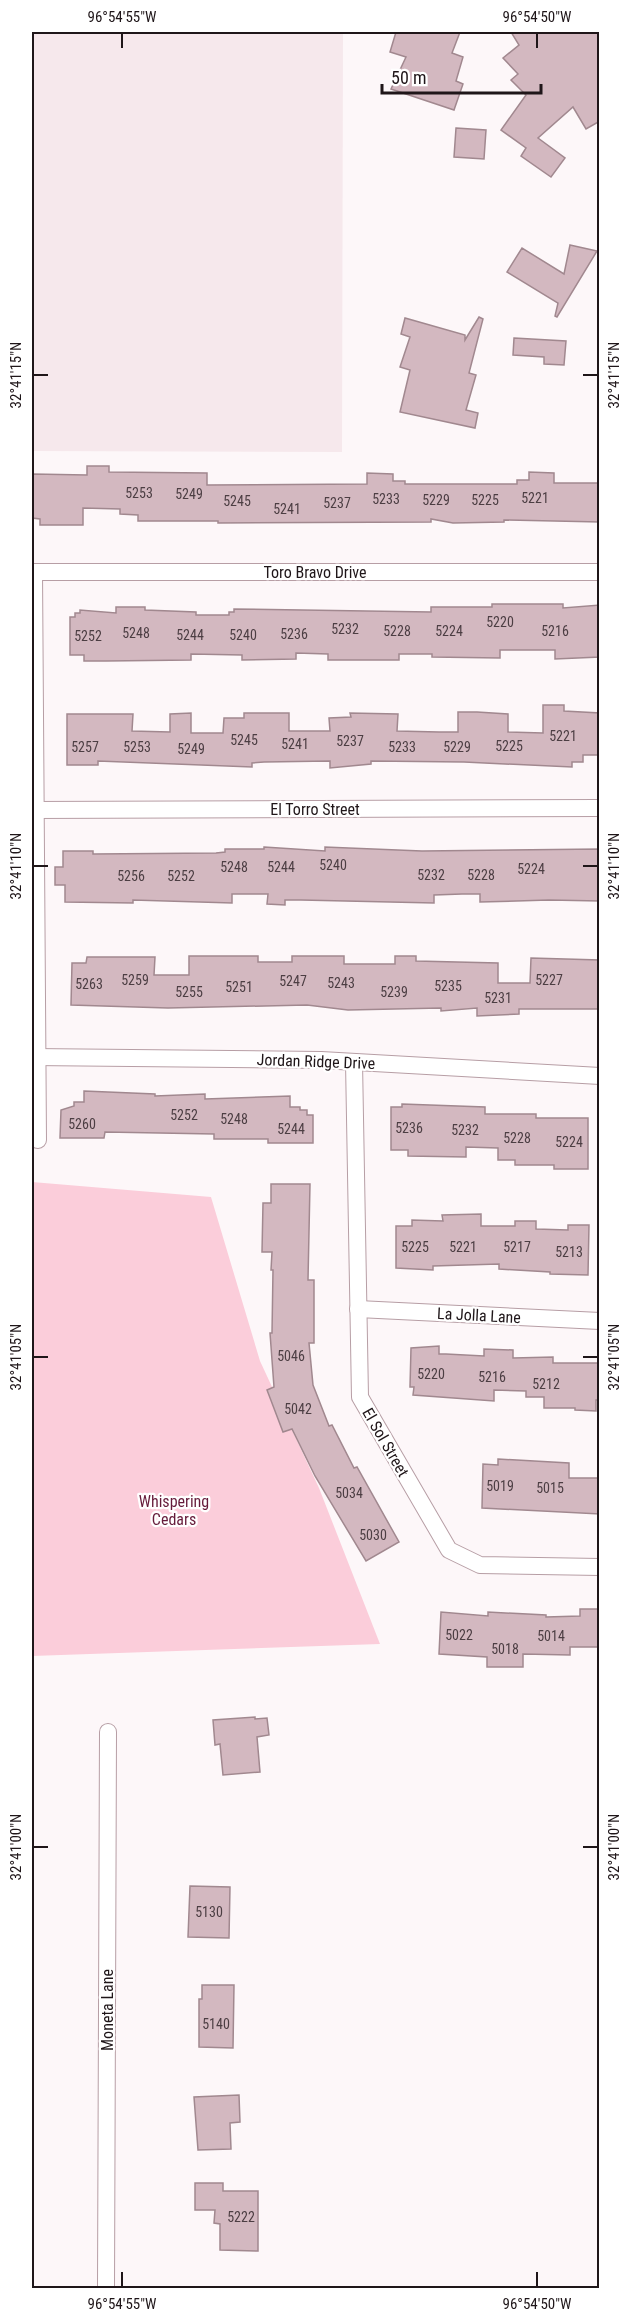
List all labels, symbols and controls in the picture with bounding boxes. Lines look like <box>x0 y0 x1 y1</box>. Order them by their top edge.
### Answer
text: 96°54'55"W <box>88 8 157 26</box>
text: 96°54'50"W <box>503 8 572 26</box>
scale bar <box>382 57 541 95</box>
text: 50 m <box>391 67 426 88</box>
text: 32°41'15"N <box>7 342 25 408</box>
text: 32°41'15"N <box>605 342 623 408</box>
house number: 5253 <box>125 485 153 501</box>
house number: 5249 <box>175 486 203 502</box>
house number: 5221 <box>521 490 549 506</box>
house number: 5233 <box>372 491 400 507</box>
house number: 5229 <box>422 492 450 508</box>
house number: 5225 <box>471 492 499 508</box>
house number: 5245 <box>223 493 251 509</box>
house number: 5237 <box>323 495 351 511</box>
house number: 5241 <box>273 501 301 517</box>
street label: Toro Bravo Drive <box>263 563 367 582</box>
house number: 5220 <box>486 614 514 630</box>
house number: 5232 <box>331 621 359 637</box>
house number: 5228 <box>383 623 411 639</box>
house number: 5224 <box>435 623 463 639</box>
house number: 5216 <box>541 623 569 639</box>
house number: 5248 <box>122 625 150 641</box>
house number: 5236 <box>280 626 308 642</box>
house number: 5244 <box>176 627 204 643</box>
house number: 5240 <box>229 627 257 643</box>
house number: 5252 <box>74 628 102 644</box>
house number: 5221 <box>549 728 577 744</box>
house number: 5245 <box>230 732 258 748</box>
house number: 5237 <box>336 733 364 749</box>
house number: 5241 <box>281 736 309 752</box>
house number: 5225 <box>495 738 523 754</box>
house number: 5257 <box>71 739 99 755</box>
house number: 5253 <box>123 739 151 755</box>
house number: 5233 <box>388 739 416 755</box>
house number: 5229 <box>443 739 471 755</box>
house number: 5249 <box>177 741 205 757</box>
street label: El Torro Street <box>270 800 360 819</box>
text: 32°41'10"N <box>7 833 25 899</box>
text: 32°41'10"N <box>605 833 623 899</box>
house number: 5240 <box>319 857 347 873</box>
house number: 5248 <box>220 859 248 875</box>
house number: 5244 <box>267 859 295 875</box>
house number: 5224 <box>517 861 545 877</box>
house number: 5232 <box>417 867 445 883</box>
house number: 5228 <box>467 867 495 883</box>
house number: 5256 <box>117 868 145 884</box>
house number: 5252 <box>167 868 195 884</box>
house number: 5259 <box>121 972 149 988</box>
house number: 5227 <box>535 972 563 988</box>
house number: 5247 <box>279 973 307 989</box>
house number: 5243 <box>327 975 355 991</box>
house number: 5263 <box>75 976 103 992</box>
house number: 5235 <box>434 978 462 994</box>
house number: 5251 <box>225 979 253 995</box>
house number: 5255 <box>175 984 203 1000</box>
house number: 5239 <box>380 984 408 1000</box>
house number: 5231 <box>484 990 512 1006</box>
street label: Jordan Ridge Drive <box>256 1050 376 1073</box>
house number: 5252 <box>170 1107 198 1123</box>
house number: 5248 <box>220 1111 248 1127</box>
house number: 5260 <box>68 1116 96 1132</box>
house number: 5236 <box>395 1120 423 1136</box>
house number: 5244 <box>277 1121 305 1137</box>
house number: 5232 <box>451 1122 479 1138</box>
house number: 5228 <box>503 1130 531 1146</box>
house number: 5224 <box>555 1134 583 1150</box>
house number: 5225 <box>401 1239 429 1255</box>
house number: 5221 <box>449 1239 477 1255</box>
house number: 5217 <box>503 1239 531 1255</box>
house number: 5213 <box>555 1244 583 1260</box>
street label: La Jolla Lane <box>437 1304 521 1327</box>
text: 32°41'05"N <box>7 1324 25 1390</box>
text: 32°41'05"N <box>605 1324 623 1390</box>
house number: 5046 <box>277 1348 305 1364</box>
house number: 5220 <box>417 1366 445 1382</box>
house number: 5216 <box>478 1369 506 1385</box>
house number: 5212 <box>532 1376 560 1392</box>
house number: 5042 <box>284 1401 312 1417</box>
street label: El Sol Street <box>358 1404 413 1480</box>
house number: 5019 <box>486 1478 514 1494</box>
house number: 5015 <box>536 1480 564 1496</box>
house number: 5034 <box>335 1485 363 1501</box>
park label: Whispering Cedars <box>139 1492 209 1529</box>
house number: 5030 <box>359 1527 387 1543</box>
house number: 5022 <box>445 1627 473 1643</box>
house number: 5014 <box>537 1628 565 1644</box>
house number: 5018 <box>491 1641 519 1657</box>
text: 32°41'00"N <box>7 1814 25 1880</box>
text: 32°41'00"N <box>605 1814 623 1880</box>
house number: 5130 <box>195 1904 223 1920</box>
street label: Moneta Lane <box>98 1969 117 2051</box>
house number: 5140 <box>202 2016 230 2032</box>
house number: 5222 <box>227 2209 255 2225</box>
text: 96°54'55"W <box>88 2295 157 2313</box>
text: 96°54'50"W <box>503 2295 572 2313</box>

